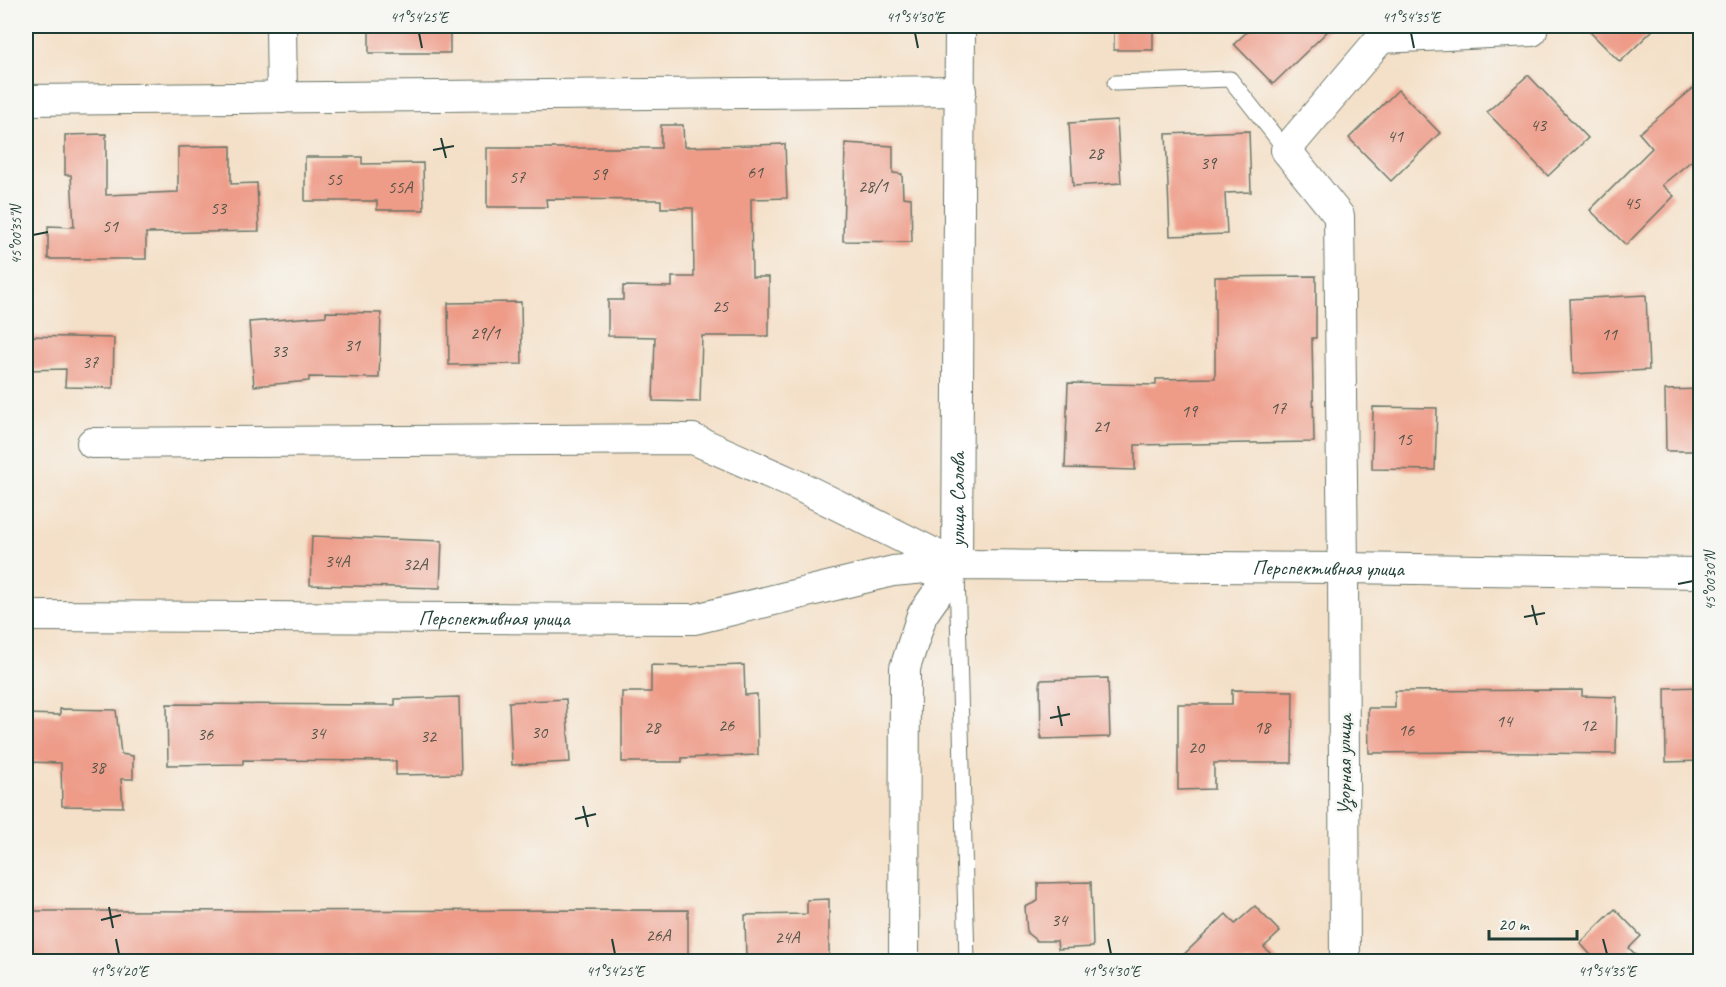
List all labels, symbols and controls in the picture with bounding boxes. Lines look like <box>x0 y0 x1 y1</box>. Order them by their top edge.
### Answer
text: 41°54'25"E <box>390 8 450 27</box>
text: 41°54'30"E <box>886 8 946 27</box>
text: 41°54'35"E <box>1382 8 1442 27</box>
house number: 43 <box>1530 114 1548 136</box>
house number: 41 <box>1387 125 1404 147</box>
house number: 28 <box>1087 142 1105 164</box>
house number: 39 <box>1200 152 1218 174</box>
house number: 61 <box>747 161 764 183</box>
house number: 59 <box>591 163 609 185</box>
house number: 57 <box>509 166 526 188</box>
house number: 55 <box>326 168 343 190</box>
house number: 28/1 <box>858 175 889 197</box>
house number: 55А <box>387 176 414 198</box>
house number: 45 <box>1624 192 1641 214</box>
house number: 53 <box>210 197 228 219</box>
text: 45°00'35"N <box>7 202 26 265</box>
house number: 51 <box>102 215 119 237</box>
house number: 25 <box>712 295 729 317</box>
house number: 29/1 <box>470 322 501 344</box>
house number: 11 <box>1601 323 1618 345</box>
house number: 31 <box>344 334 361 356</box>
house number: 33 <box>271 340 289 362</box>
house number: 37 <box>82 351 99 373</box>
house number: 17 <box>1270 397 1287 419</box>
house number: 19 <box>1181 400 1199 422</box>
house number: 21 <box>1093 415 1110 437</box>
house number: 15 <box>1396 428 1413 450</box>
street label: улица Салова <box>944 450 971 549</box>
text: 45°00'30"N <box>1701 548 1720 611</box>
house number: 34А <box>324 550 351 572</box>
house number: 32А <box>402 553 429 575</box>
street label: Перспективная улица <box>1252 554 1405 582</box>
street label: Перспективная улица <box>418 605 571 631</box>
house number: 14 <box>1496 710 1514 732</box>
street label: Узорная улица <box>1331 712 1358 815</box>
house number: 26 <box>718 714 735 736</box>
house number: 12 <box>1580 714 1598 736</box>
house number: 28 <box>644 716 662 738</box>
house number: 18 <box>1254 716 1272 738</box>
house number: 16 <box>1398 719 1415 741</box>
house number: 30 <box>531 721 549 743</box>
house number: 34 <box>309 722 327 744</box>
house number: 36 <box>197 723 214 745</box>
house number: 32 <box>420 725 438 747</box>
house number: 20 <box>1188 736 1206 758</box>
house number: 38 <box>89 756 107 778</box>
scale bar <box>1489 903 1578 941</box>
house number: 34 <box>1051 909 1069 931</box>
text: 20 m <box>1498 913 1531 935</box>
house number: 26А <box>645 924 672 946</box>
house number: 24А <box>774 926 801 948</box>
text: 41°54'20"E <box>90 962 150 981</box>
text: 41°54'25"E <box>586 962 646 981</box>
text: 41°54'30"E <box>1082 962 1142 981</box>
text: 41°54'35"E <box>1578 962 1638 981</box>

